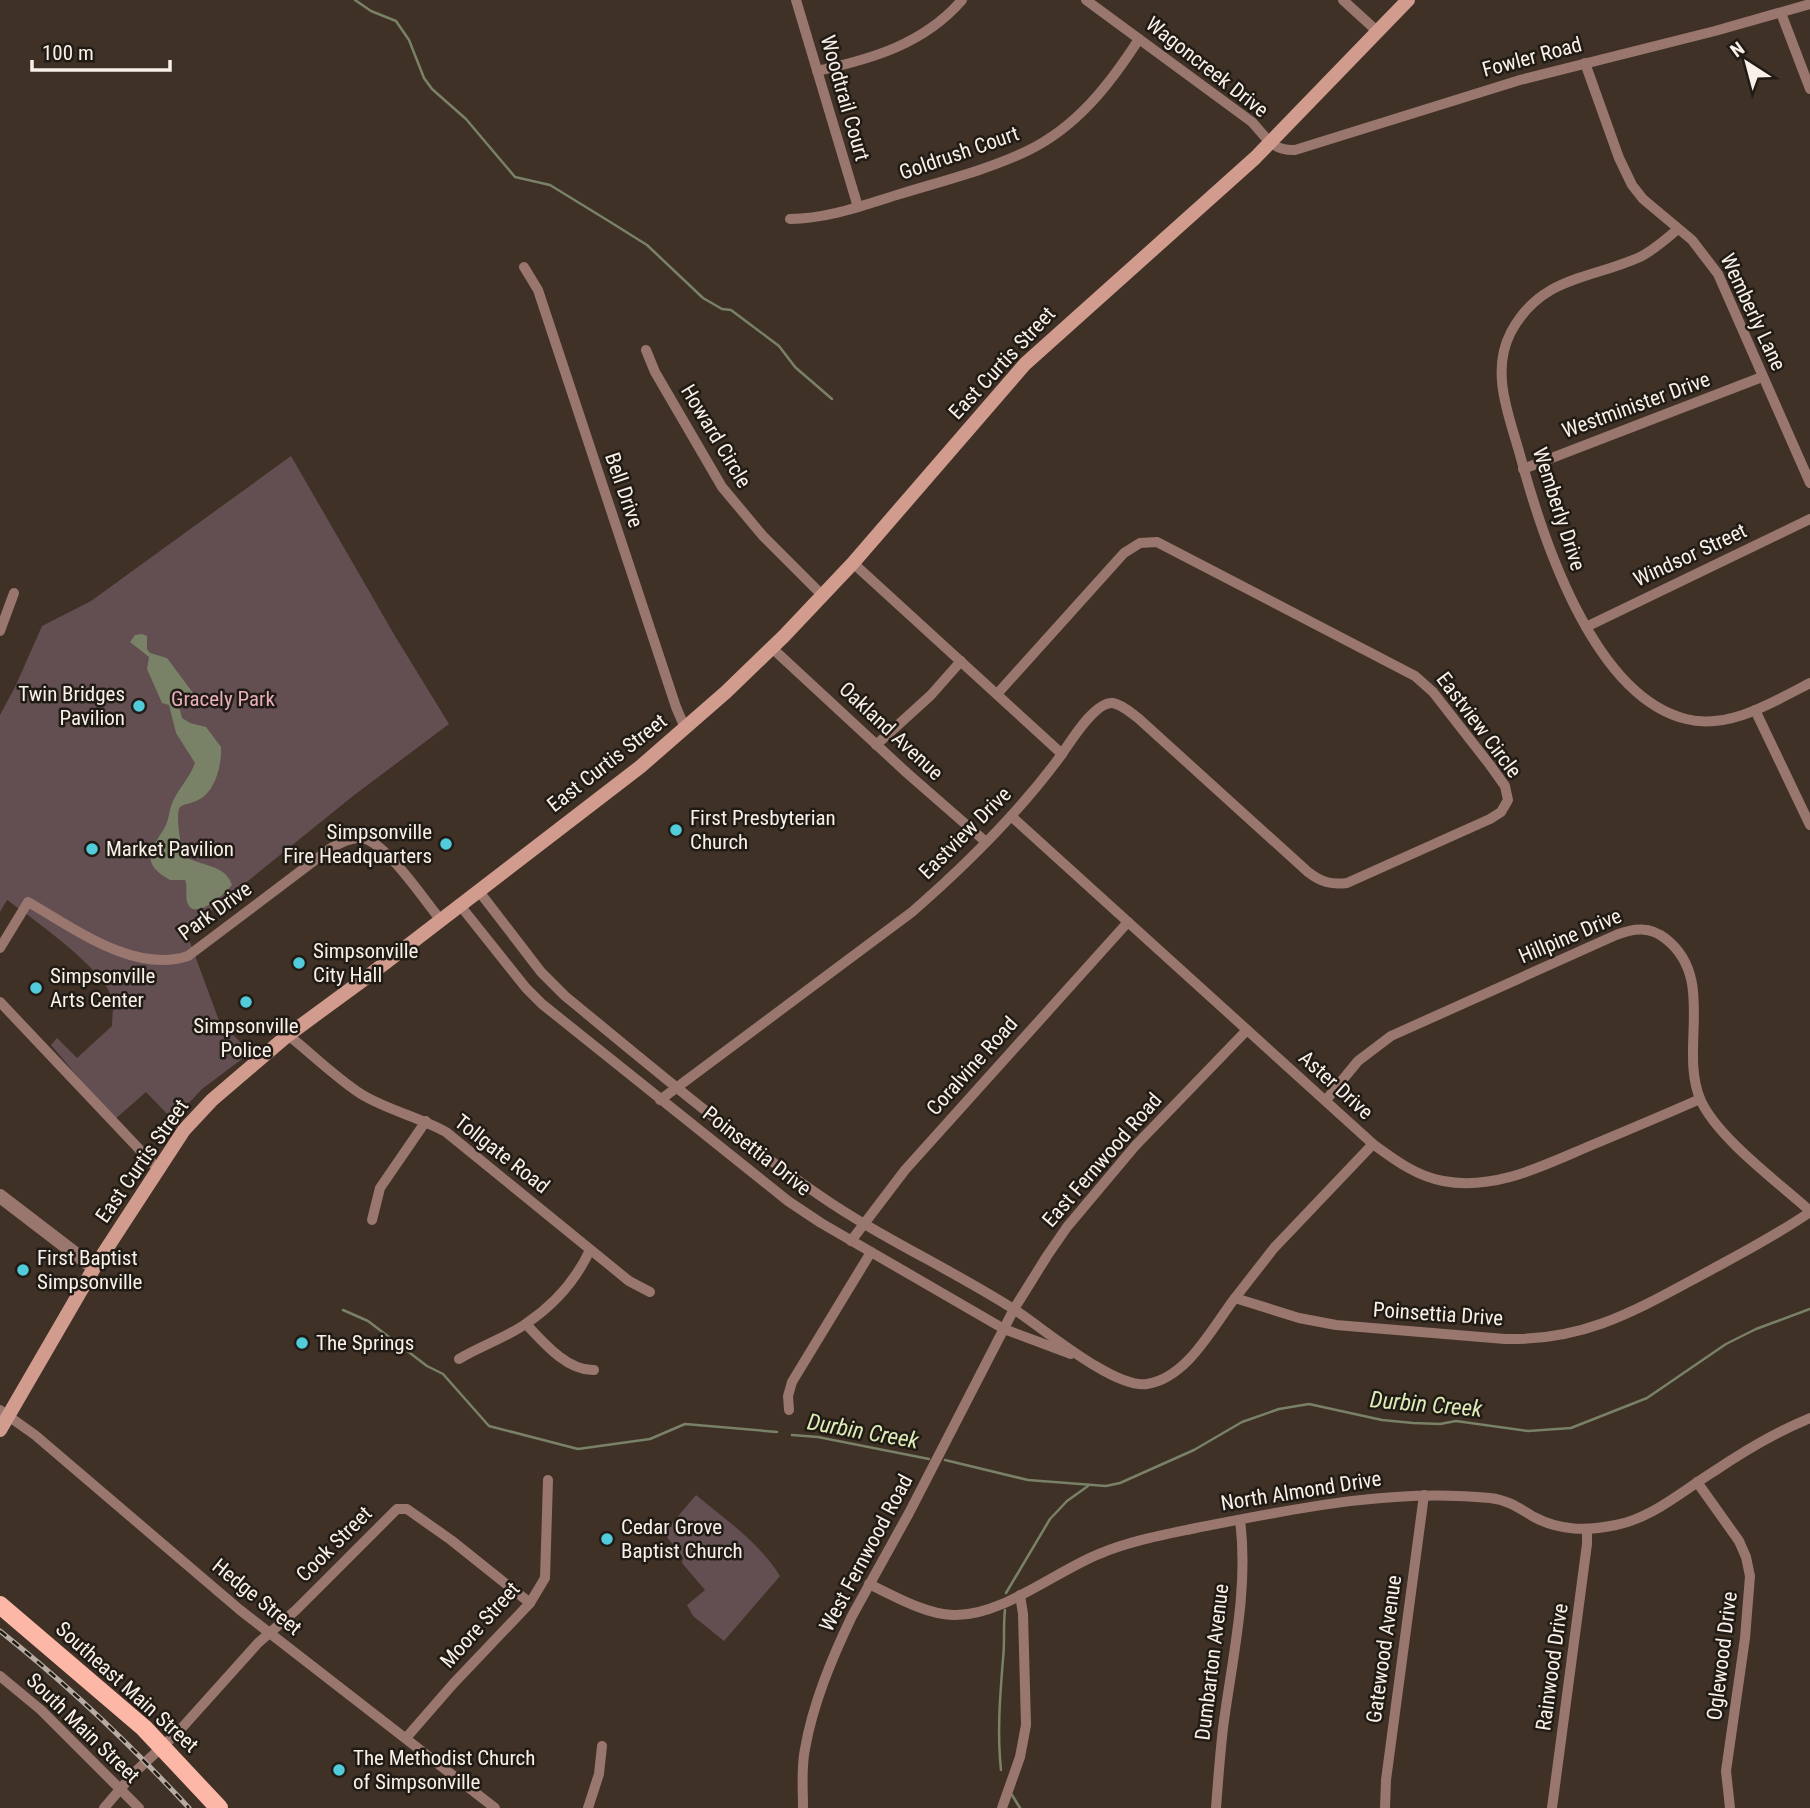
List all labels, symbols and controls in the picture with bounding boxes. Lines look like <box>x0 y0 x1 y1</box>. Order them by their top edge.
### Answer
street label: Wagoncreek Drive <box>1141 12 1273 122</box>
scale bar <box>32 28 170 72</box>
north arrow <box>1712 28 1782 98</box>
street label: Woodtrail Court <box>816 32 874 164</box>
street label: Fowler Road <box>1480 32 1584 82</box>
text: N <box>1726 37 1749 62</box>
text: 100 m <box>42 41 94 65</box>
street label: Goldrush Court <box>896 121 1022 185</box>
street label: Wemberly Lane <box>1715 250 1791 374</box>
street label: East Curtis Street <box>944 302 1060 424</box>
street label: Westminister Drive <box>1559 367 1713 443</box>
street label: Howard Circle <box>676 380 756 492</box>
street label: Wemberly Drive <box>1528 444 1590 574</box>
street label: Bell Drive <box>600 449 648 531</box>
street label: Windsor Street <box>1630 518 1750 592</box>
street label: Eastview Circle <box>1432 668 1526 783</box>
street label: Oakland Avenue <box>834 677 948 785</box>
place label: Twin Bridges Pavilion <box>18 682 125 730</box>
park label: Gracely Park <box>171 687 275 711</box>
marker: Twin Bridges Pavilion <box>131 698 147 714</box>
street label: East Curtis Street <box>543 709 671 817</box>
street label: Eastview Drive <box>914 782 1016 884</box>
place label: First Presbyterian Church <box>690 806 836 854</box>
place label: Simpsonville Fire Headquarters <box>283 820 432 868</box>
marker: First Presbyterian Church <box>668 822 684 838</box>
marker: Simpsonville Fire Headquarters <box>438 836 454 852</box>
place label: Market Pavilion <box>106 837 234 861</box>
marker: Market Pavilion <box>84 841 100 857</box>
street label: Park Drive <box>174 876 256 945</box>
street label: Hillpine Drive <box>1515 904 1625 968</box>
place label: Simpsonville City Hall <box>313 939 419 987</box>
marker: Simpsonville City Hall <box>291 955 307 971</box>
place label: Simpsonville Arts Center <box>50 964 156 1012</box>
marker: Simpsonville Arts Center <box>28 980 44 996</box>
marker: Simpsonville Police <box>238 994 254 1010</box>
street label: Coralvine Road <box>922 1012 1022 1120</box>
place label: Simpsonville Police <box>193 1014 299 1062</box>
street label: Aster Drive <box>1294 1046 1378 1124</box>
street label: East Fernwood Road <box>1037 1088 1167 1232</box>
street label: East Curtis Street <box>91 1095 193 1227</box>
street label: Poinsettia Drive <box>698 1101 816 1201</box>
street label: Tollgate Road <box>450 1110 554 1198</box>
place label: First Baptist Simpsonville <box>37 1246 143 1294</box>
marker: First Baptist Simpsonville <box>15 1262 31 1278</box>
street label: Poinsettia Drive <box>1372 1297 1504 1331</box>
place label: The Springs <box>316 1331 414 1355</box>
marker: The Springs <box>294 1335 310 1351</box>
water label: Durbin Creek <box>1369 1386 1484 1423</box>
water label: Durbin Creek <box>805 1408 922 1455</box>
street label: North Almond Drive <box>1219 1466 1383 1516</box>
street label: West Fernwood Road <box>814 1470 918 1636</box>
street label: Cook Street <box>291 1501 377 1587</box>
place label: Cedar Grove Baptist Church <box>621 1515 743 1563</box>
marker: Cedar Grove Baptist Church <box>599 1531 615 1547</box>
street label: Hedge Street <box>208 1554 306 1640</box>
street label: Gatewood Avenue <box>1362 1573 1406 1724</box>
street label: Moore Street <box>435 1577 525 1673</box>
street label: Dumbarton Avenue <box>1191 1582 1234 1742</box>
street label: Oglewood Drive <box>1702 1590 1742 1722</box>
street label: Rainwood Drive <box>1531 1602 1573 1732</box>
street label: Southeast Main Street <box>51 1617 203 1757</box>
street label: South Main Street <box>22 1668 144 1788</box>
place label: The Methodist Church of Simpsonville <box>353 1746 535 1794</box>
marker: The Methodist Church of Simpsonville <box>331 1762 347 1778</box>

